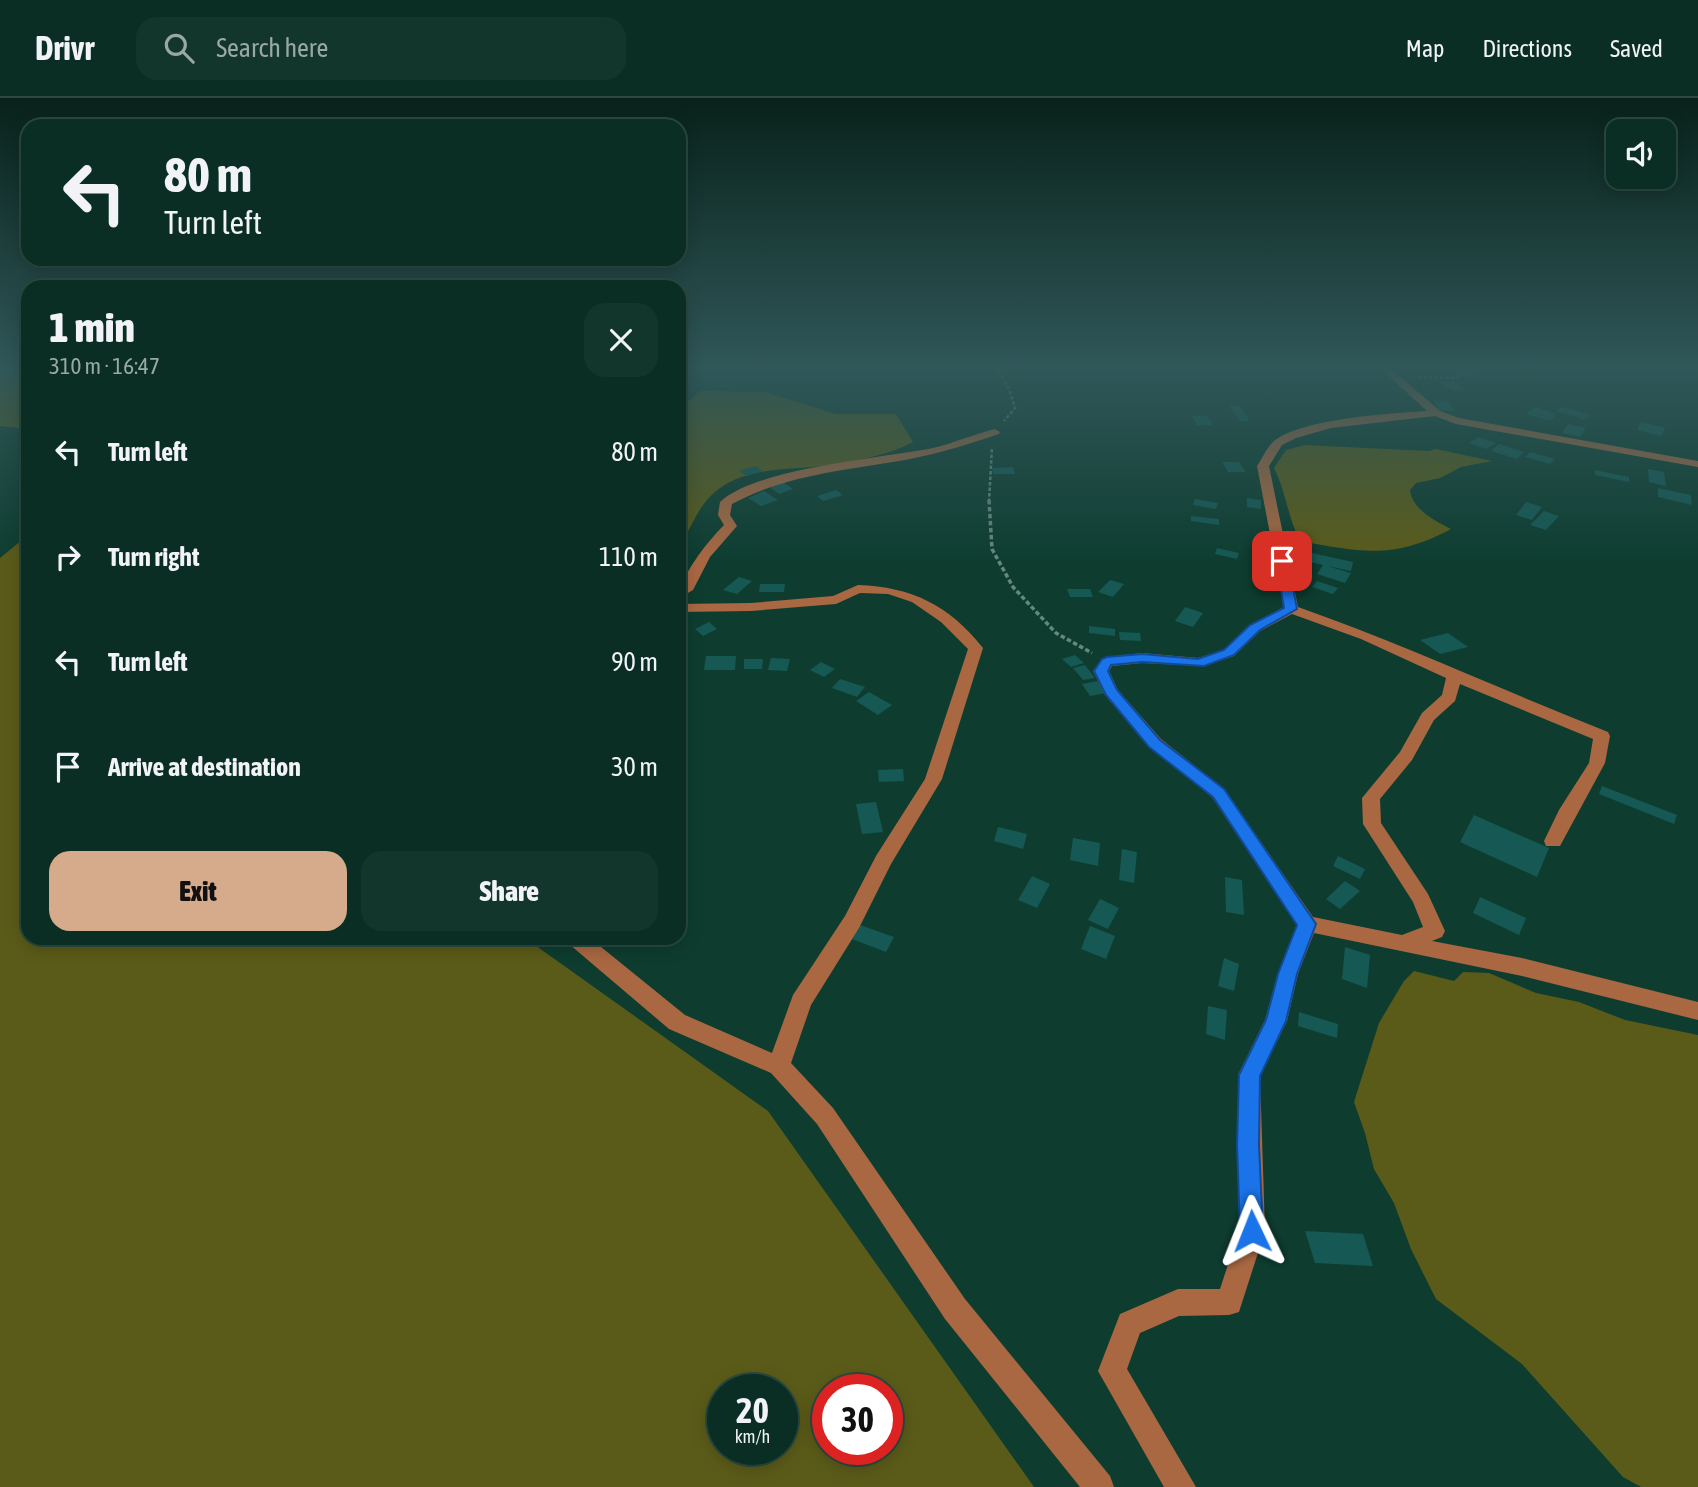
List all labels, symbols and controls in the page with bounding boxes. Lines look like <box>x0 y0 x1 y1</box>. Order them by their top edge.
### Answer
search box <box>136 17 626 80</box>
text: Drivr <box>35 29 94 67</box>
icon: search <box>160 29 198 67</box>
text: Search here <box>216 33 328 63</box>
text: Map <box>1406 35 1444 62</box>
text: Directions <box>1482 35 1572 62</box>
text: Saved <box>1610 35 1663 62</box>
map controls <box>1606 119 1676 189</box>
button: sound <box>1606 119 1676 189</box>
text: 80 m <box>164 146 252 202</box>
icon: left <box>49 147 140 238</box>
text: Turn left <box>164 204 262 241</box>
text: 1 min <box>49 303 135 351</box>
button: close <box>584 303 658 377</box>
text: 310 m · 16:47 <box>49 353 160 379</box>
icon: left <box>49 433 87 471</box>
text: Turn left <box>108 437 188 467</box>
text: 80 m <box>611 437 658 467</box>
pin <box>1252 531 1312 591</box>
icon: right <box>49 538 87 576</box>
text: Turn right <box>108 542 199 572</box>
text: 110 m <box>599 542 658 572</box>
icon: arrive <box>1263 542 1301 580</box>
icon: left <box>49 643 87 681</box>
text: Turn left <box>108 647 188 677</box>
text: 90 m <box>611 647 658 677</box>
icon: arrive <box>49 748 87 786</box>
text: Arrive at destination <box>108 752 301 782</box>
text: 30 m <box>611 752 658 782</box>
button: Exit <box>49 851 347 931</box>
button: Share <box>361 851 658 931</box>
position arrow <box>1215 1194 1289 1268</box>
speed limit sign: 30 <box>812 1374 903 1465</box>
text: 20 <box>736 1390 769 1430</box>
text: km/h <box>735 1426 770 1447</box>

